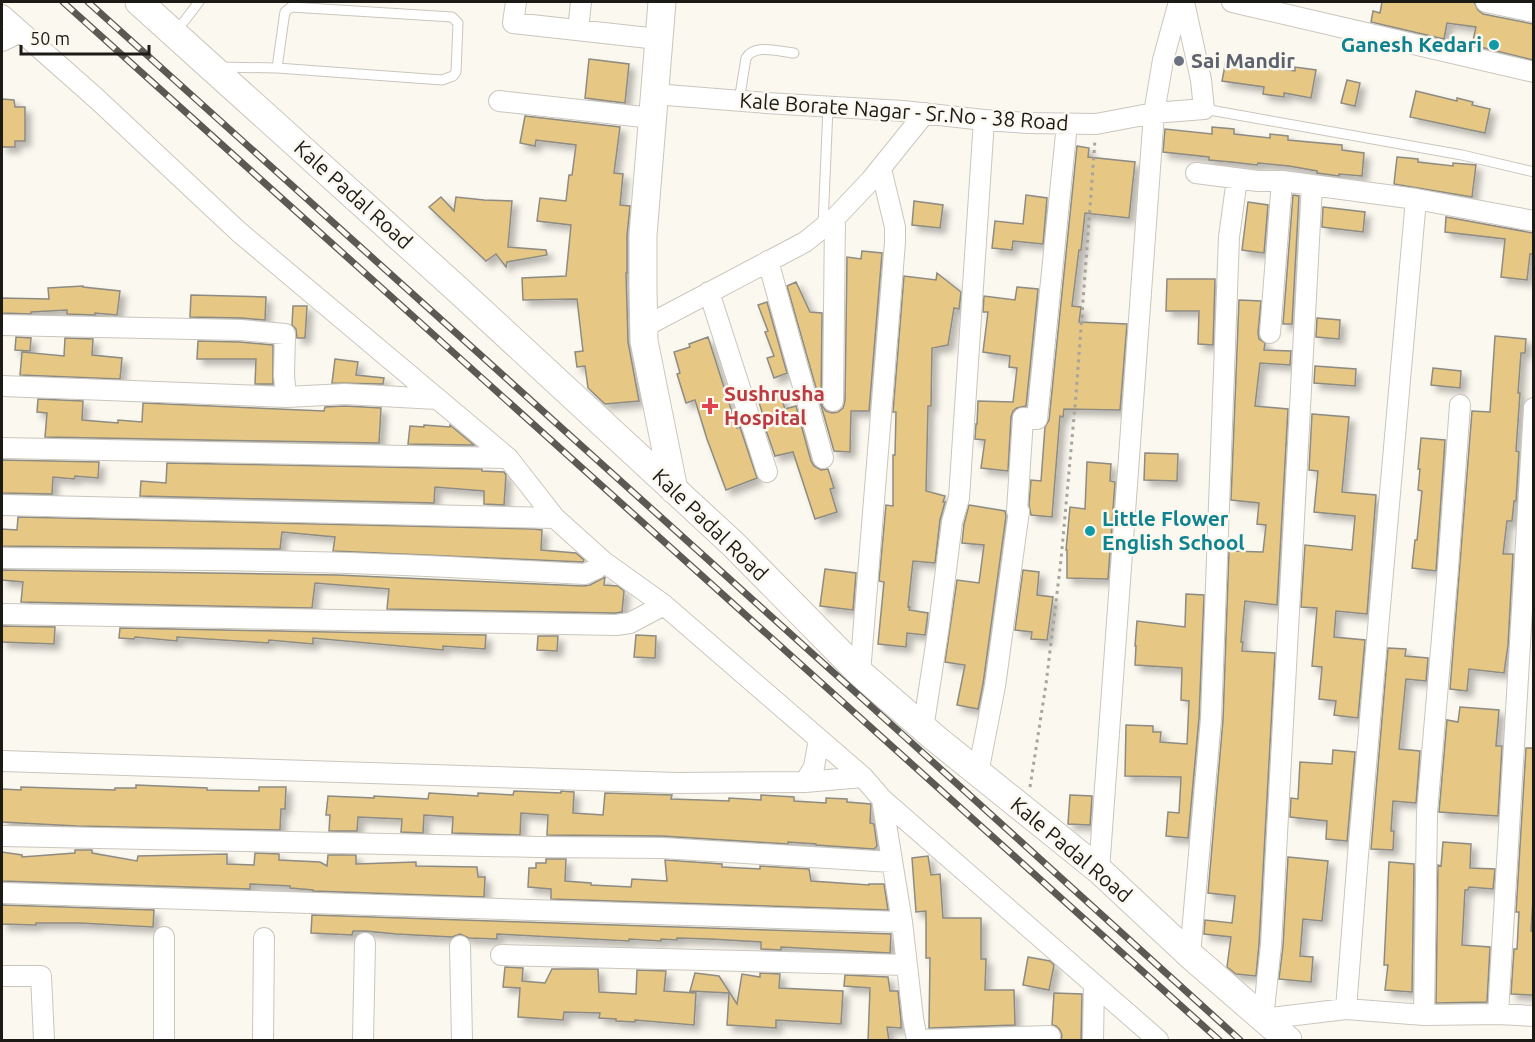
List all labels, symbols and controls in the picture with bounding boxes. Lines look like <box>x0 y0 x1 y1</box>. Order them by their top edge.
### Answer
scale bar <box>21 18 148 56</box>
text: 50 m <box>30 28 70 48</box>
place label: Ganesh Kedari <box>1341 32 1482 56</box>
marker: Ganesh Kedari <box>1487 38 1501 52</box>
place label: Sai Mandir <box>1191 48 1295 72</box>
marker: Sai Mandir <box>1172 54 1186 68</box>
street label: Kale Borate Nagar - Sr.No - 38 Road <box>739 88 1069 134</box>
street label: Kale Padal Road <box>290 135 418 254</box>
place label: Sushrusha Hospital <box>724 381 825 429</box>
marker: Sushrusha Hospital <box>701 397 719 415</box>
street label: Kale Padal Road <box>648 463 773 585</box>
place label: Little Flower English School <box>1102 506 1245 554</box>
marker: Little Flower English School <box>1083 524 1097 538</box>
street label: Kale Padal Road <box>1006 792 1137 907</box>

